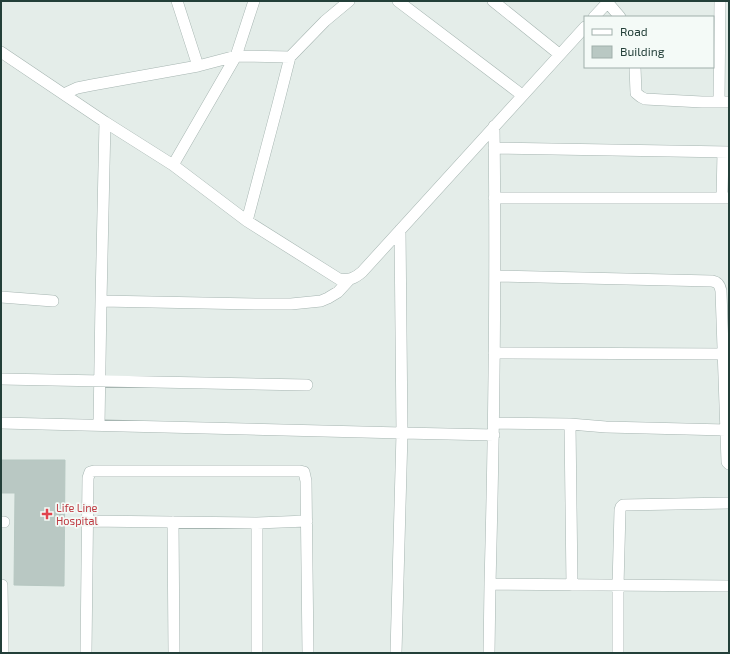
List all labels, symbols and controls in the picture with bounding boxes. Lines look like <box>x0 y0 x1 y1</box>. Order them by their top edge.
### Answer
legend <box>584 16 714 68</box>
text: Road <box>620 24 648 38</box>
text: Building <box>620 44 665 58</box>
place label: Life Line Hospital <box>56 501 99 527</box>
marker: Life Line Hospital <box>41 508 53 520</box>

